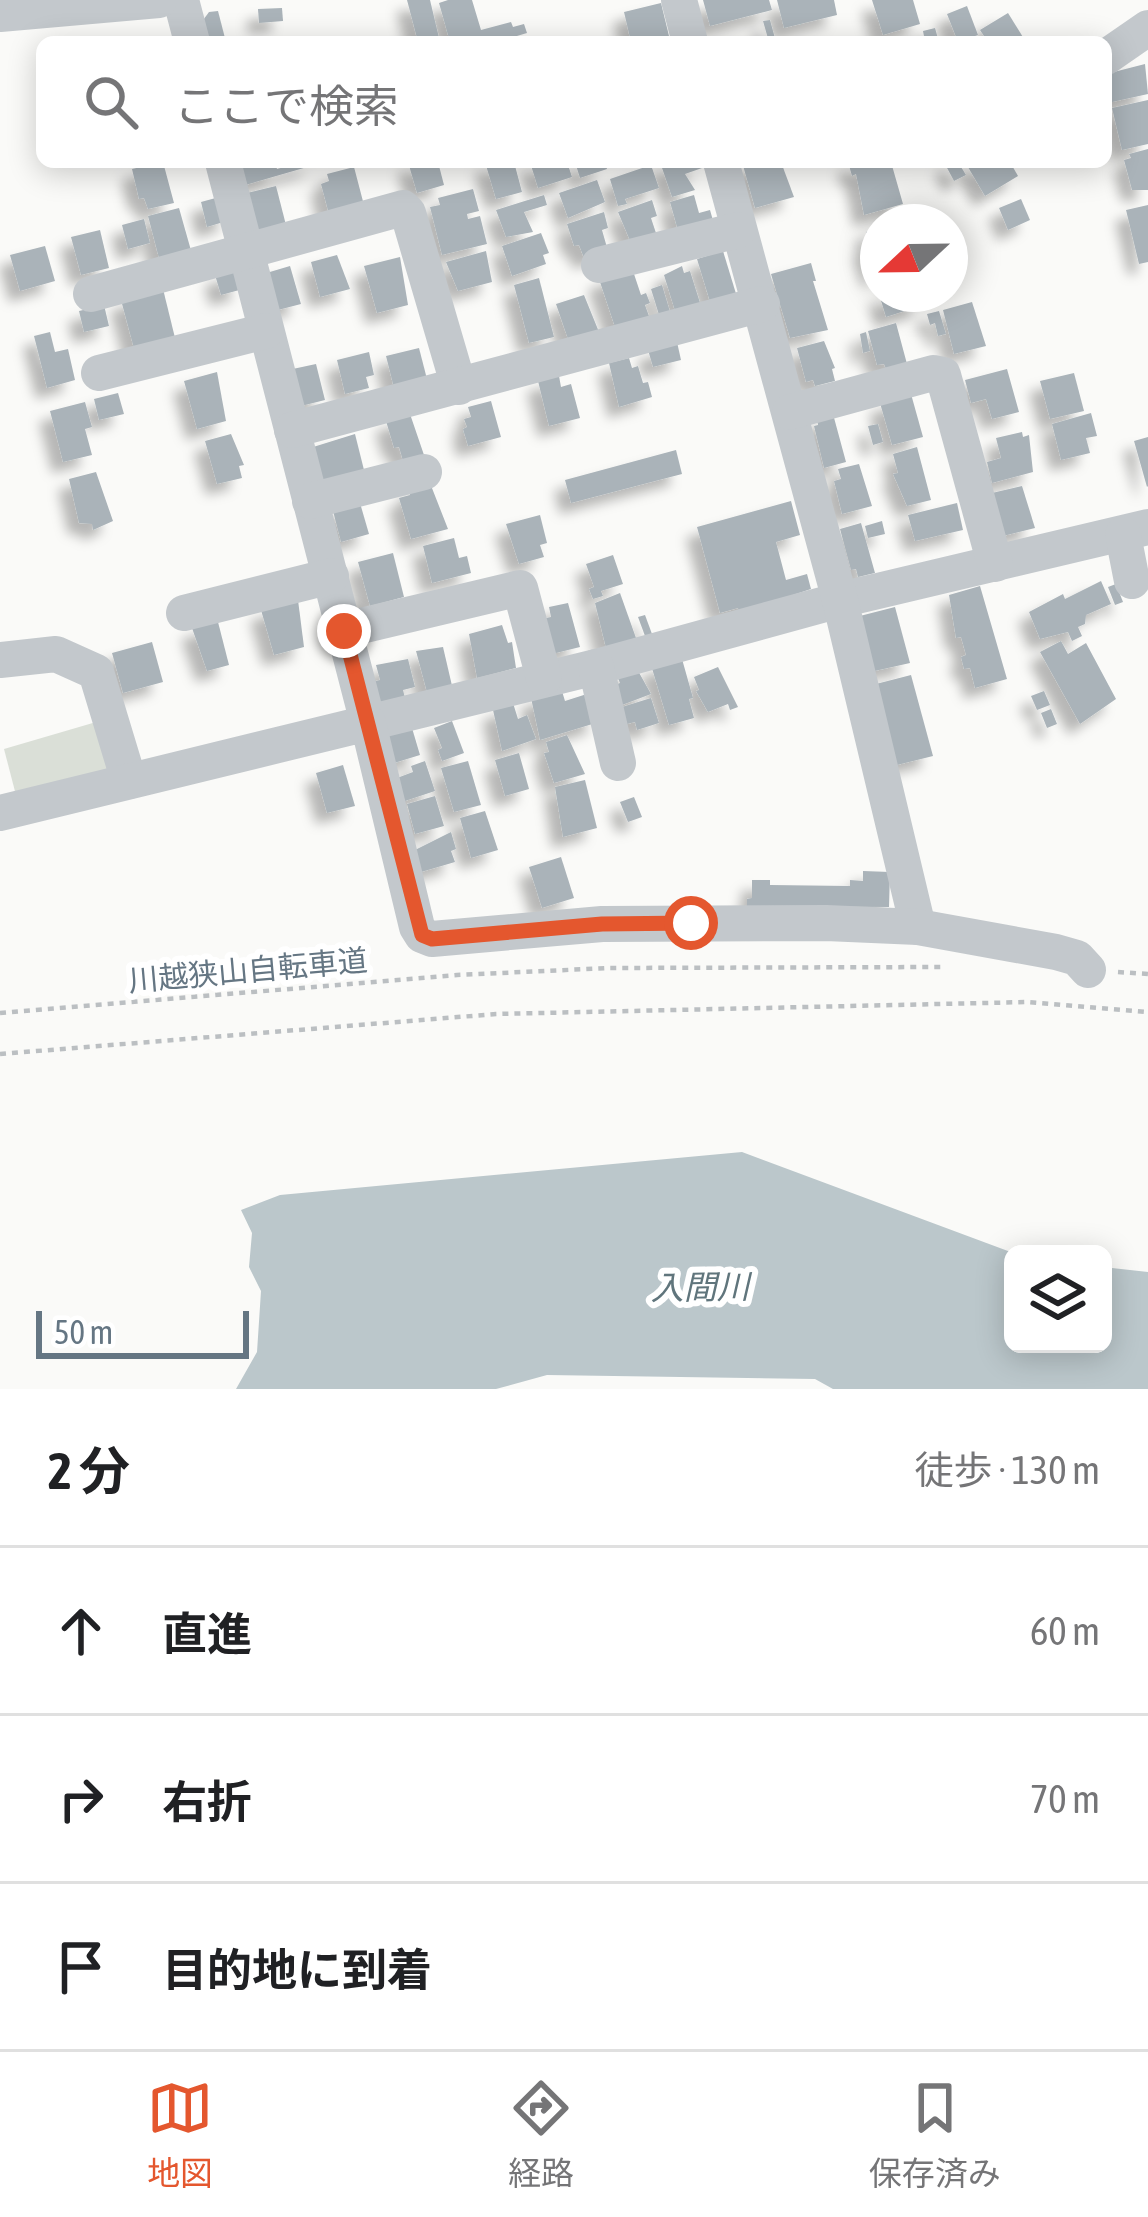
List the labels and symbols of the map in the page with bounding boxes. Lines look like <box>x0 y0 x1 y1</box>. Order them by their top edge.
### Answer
north arrow <box>860 204 968 312</box>
route end <box>317 604 371 658</box>
route start <box>664 896 718 950</box>
street label: 川越狭山自転車道 <box>127 943 369 997</box>
water label: 入間川 <box>650 1267 753 1307</box>
scale bar <box>36 1305 249 1358</box>

